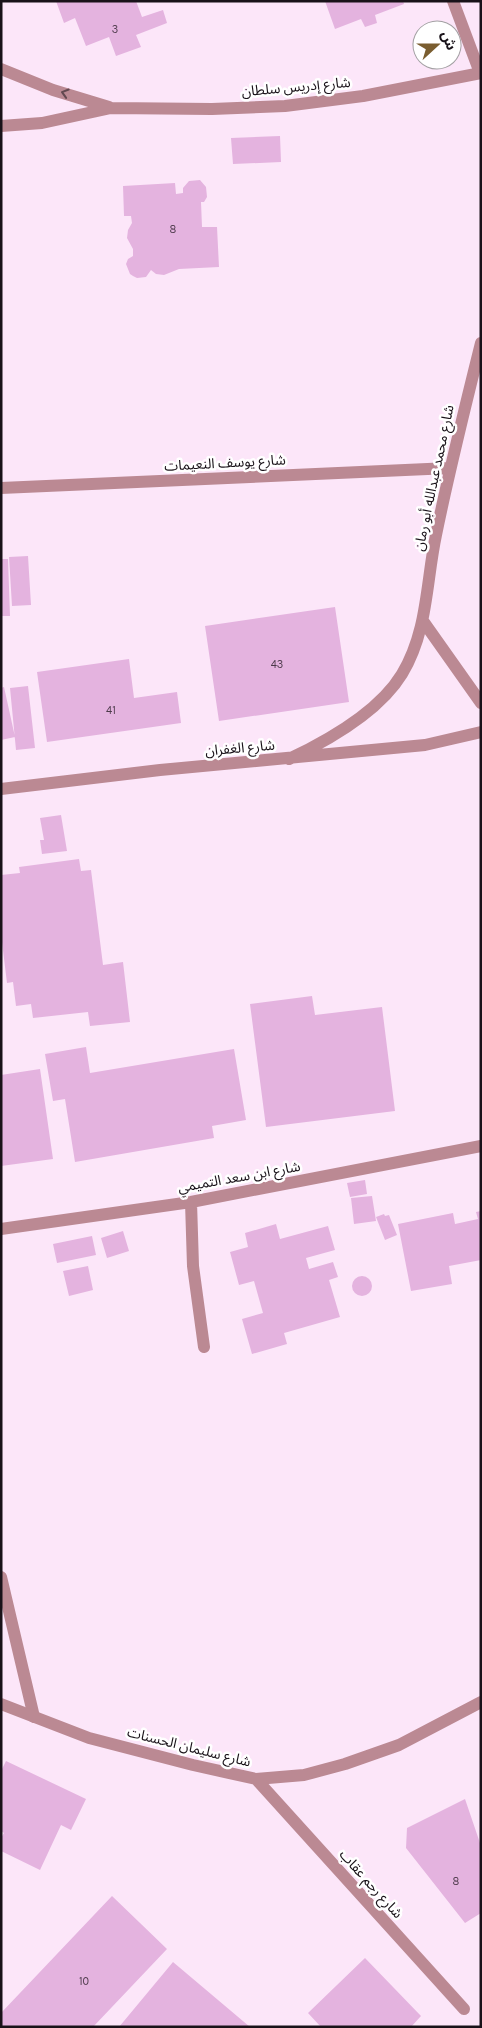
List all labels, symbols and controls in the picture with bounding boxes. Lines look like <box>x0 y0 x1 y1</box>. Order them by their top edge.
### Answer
north arrow <box>412 20 462 70</box>
house number: 3 <box>112 23 118 36</box>
text: ش <box>437 29 460 53</box>
street label: شارع إدريس سلطان <box>241 74 351 102</box>
one-way arrow <box>61 89 70 99</box>
house number: 8 <box>170 223 177 236</box>
street label: شارع محمد عبدالله أبو رمان <box>409 403 460 553</box>
street label: شارع يوسف النعيمات <box>164 451 286 477</box>
house number: 43 <box>271 658 283 671</box>
house number: 41 <box>106 704 116 717</box>
street label: شارع الغفران <box>204 736 276 762</box>
street label: شارع ابن سعد التميمي <box>176 1158 302 1198</box>
street label: شارع سليمان الحسنات <box>125 1723 253 1773</box>
street label: شارع رجم عقاب <box>334 1846 406 1923</box>
house number: 8 <box>453 1875 460 1888</box>
house number: 10 <box>79 1975 89 1988</box>

